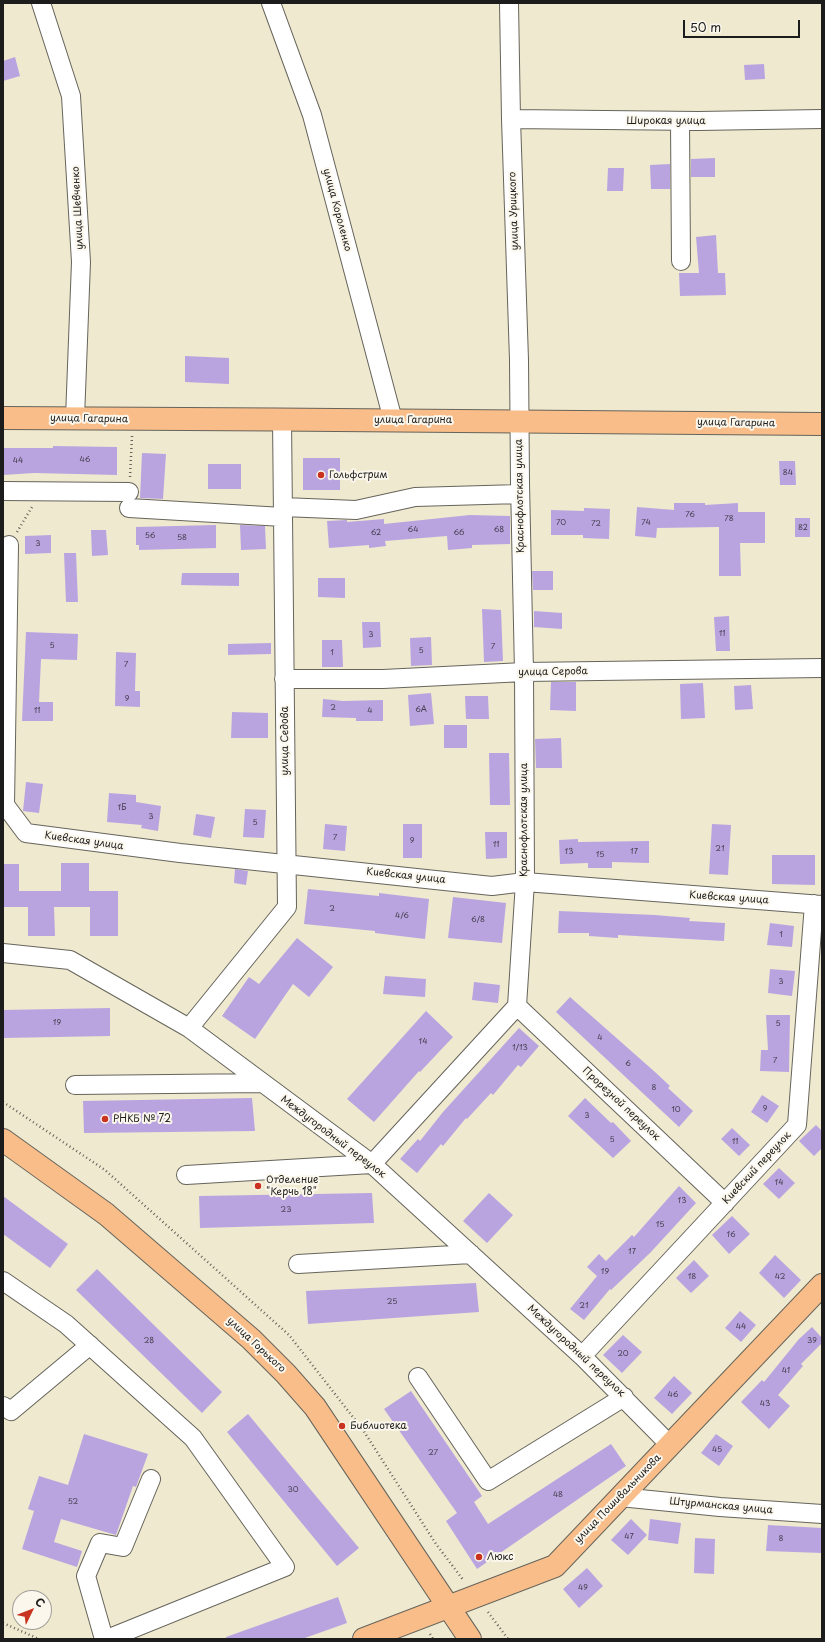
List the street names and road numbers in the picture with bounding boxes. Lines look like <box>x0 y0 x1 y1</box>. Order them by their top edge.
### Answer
street label: Широкая улица <box>626 115 706 127</box>
street label: улица Шевченко <box>70 166 86 250</box>
street label: улица Короленко <box>320 167 354 253</box>
street label: улица Урицкого <box>507 171 521 251</box>
street label: улица Гагарина <box>50 412 128 426</box>
street label: улица Гагарина <box>374 414 452 426</box>
street label: улица Гагарина <box>697 416 775 430</box>
street label: Краснофлотская улица <box>513 439 527 553</box>
street label: улица Серова <box>518 665 588 679</box>
street label: улица Седова <box>279 706 291 776</box>
street label: Краснофлотская улица <box>518 763 530 877</box>
street label: Киевская улица <box>44 830 124 852</box>
street label: Киевская улица <box>366 866 446 886</box>
street label: Киевская улица <box>689 889 769 907</box>
street label: Прорезной переулок <box>580 1065 662 1143</box>
street label: Междугородный переулок <box>278 1093 388 1181</box>
street label: Киевский переулок <box>720 1129 794 1207</box>
street label: Междугородный переулок <box>525 1303 627 1399</box>
street label: улица Горького <box>224 1315 288 1375</box>
street label: улица Пошивальникова <box>572 1452 664 1546</box>
street label: Штурманская улица <box>669 1496 773 1516</box>

